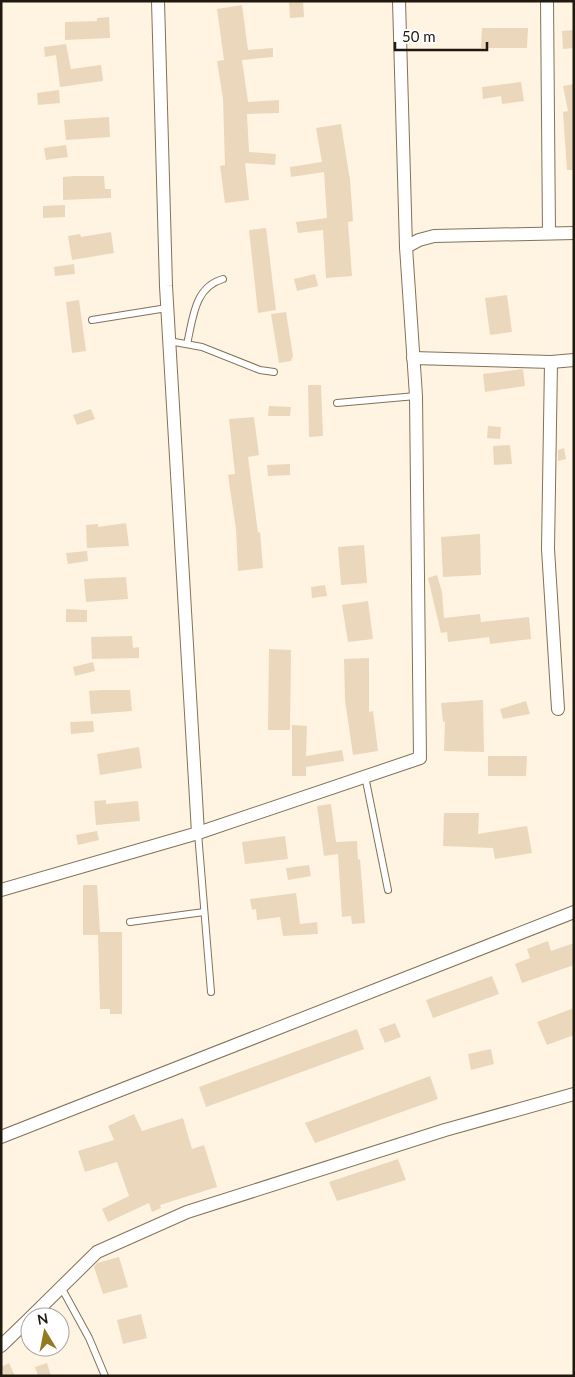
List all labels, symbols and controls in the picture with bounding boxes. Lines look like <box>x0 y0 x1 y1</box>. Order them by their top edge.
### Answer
scale bar <box>395 20 488 52</box>
text: 50 m <box>402 27 436 45</box>
north arrow <box>20 1307 70 1357</box>
text: N <box>36 1309 49 1328</box>

